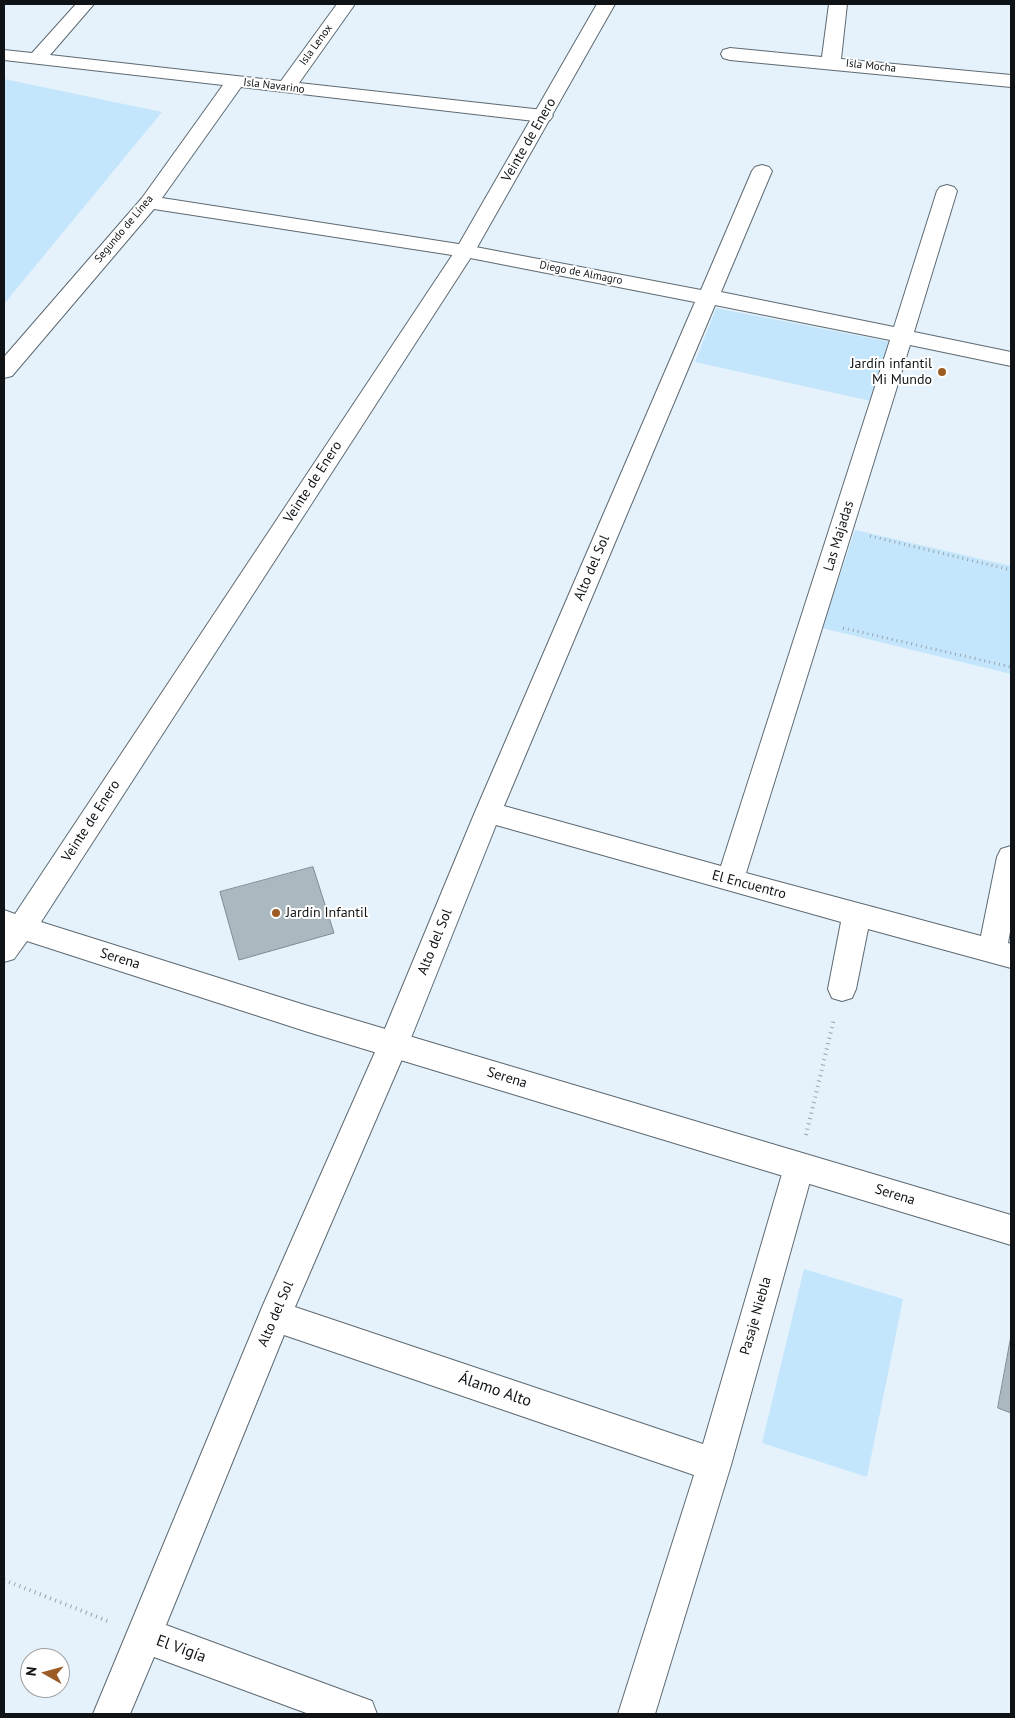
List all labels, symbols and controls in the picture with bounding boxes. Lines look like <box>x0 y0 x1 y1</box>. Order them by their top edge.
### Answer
street label: Isla Lenox <box>297 22 335 68</box>
street label: Isla Mocha <box>845 57 897 75</box>
street label: Isla Navarino <box>243 76 305 96</box>
street label: Veinte de Enero <box>498 95 560 185</box>
street label: Segundo de Línea <box>92 193 156 265</box>
street label: Diego de Almagro <box>538 258 624 288</box>
place label: Jardín infantil Mi Mundo <box>850 356 932 388</box>
marker: Jardín infantil Mi Mundo <box>936 366 948 378</box>
street label: Veinte de Enero <box>280 438 346 526</box>
street label: Las Majadas <box>820 499 858 573</box>
street label: Alto del Sol <box>571 533 613 603</box>
street label: Veinte de Enero <box>58 777 124 865</box>
street label: El Encuentro <box>710 867 788 903</box>
place label: Jardín Infantil <box>286 905 368 921</box>
marker: Jardín Infantil <box>270 907 282 919</box>
street label: Alto del Sol <box>414 907 456 977</box>
street label: Serena <box>98 945 142 973</box>
street label: Serena <box>485 1064 529 1092</box>
street label: Serena <box>873 1181 917 1209</box>
street label: Pasaje Niebla <box>737 1275 775 1357</box>
street label: Alto del Sol <box>255 1279 297 1349</box>
street label: Álamo Alto <box>456 1369 534 1411</box>
street label: El Vigía <box>153 1631 209 1667</box>
north arrow <box>20 1648 70 1698</box>
text: N <box>22 1666 41 1677</box>

